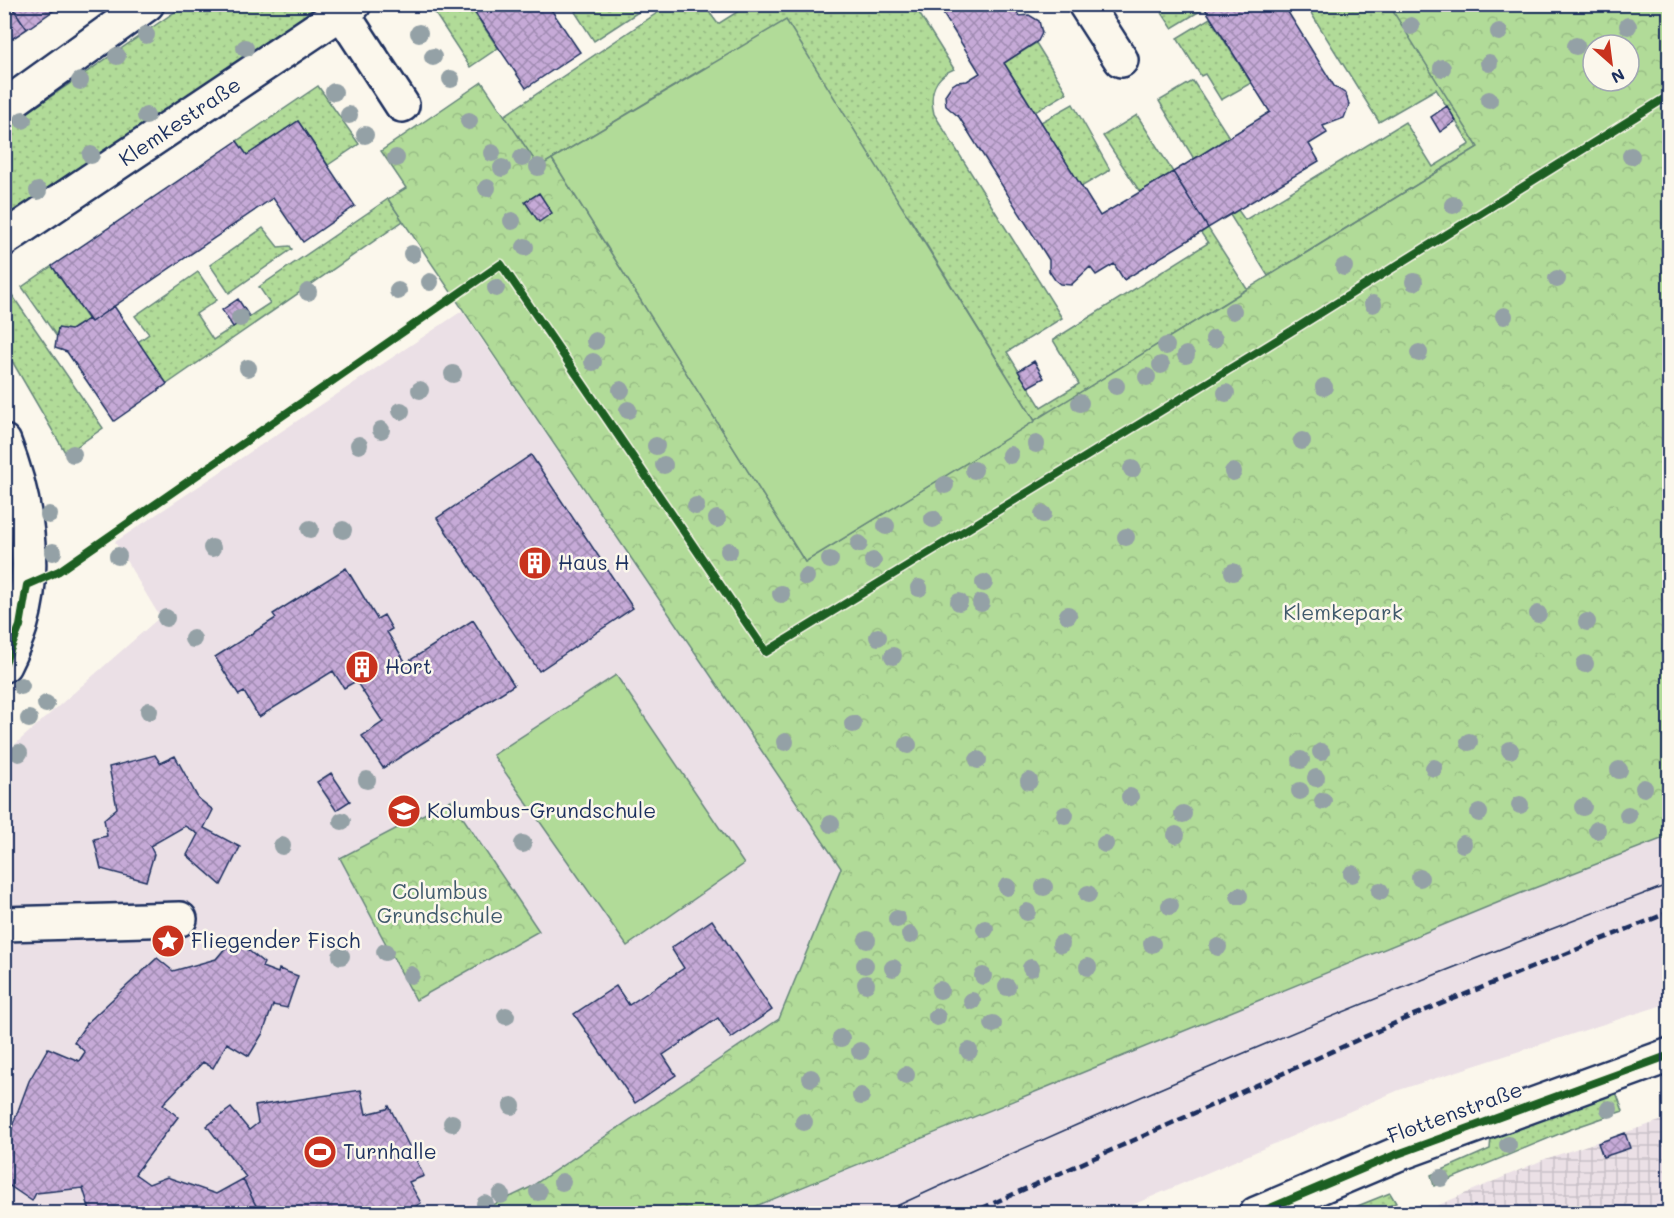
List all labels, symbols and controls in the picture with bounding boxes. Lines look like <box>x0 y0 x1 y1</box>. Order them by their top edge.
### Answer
north arrow <box>1581 33 1641 93</box>
text: N <box>1608 65 1629 89</box>
street label: Klemkestraße <box>113 70 245 171</box>
building icon: Haus H <box>517 545 553 581</box>
place label: Haus H <box>558 548 629 575</box>
park label: Klemkepark <box>1283 598 1403 625</box>
building icon: Hort <box>344 649 380 685</box>
place label: Hort <box>385 652 432 679</box>
school or university icon: Kolumbus-Grundschule <box>386 793 422 829</box>
place label: Kolumbus-Grundschule <box>427 796 656 823</box>
park label: Columbus Grundschule <box>377 877 503 928</box>
place icon: Fliegender Fisch <box>150 923 186 959</box>
place label: Fliegender Fisch <box>191 926 360 953</box>
street label: Flottenstraße <box>1383 1075 1526 1149</box>
sports icon: Turnhalle <box>302 1134 338 1170</box>
place label: Turnhalle <box>343 1137 437 1164</box>

